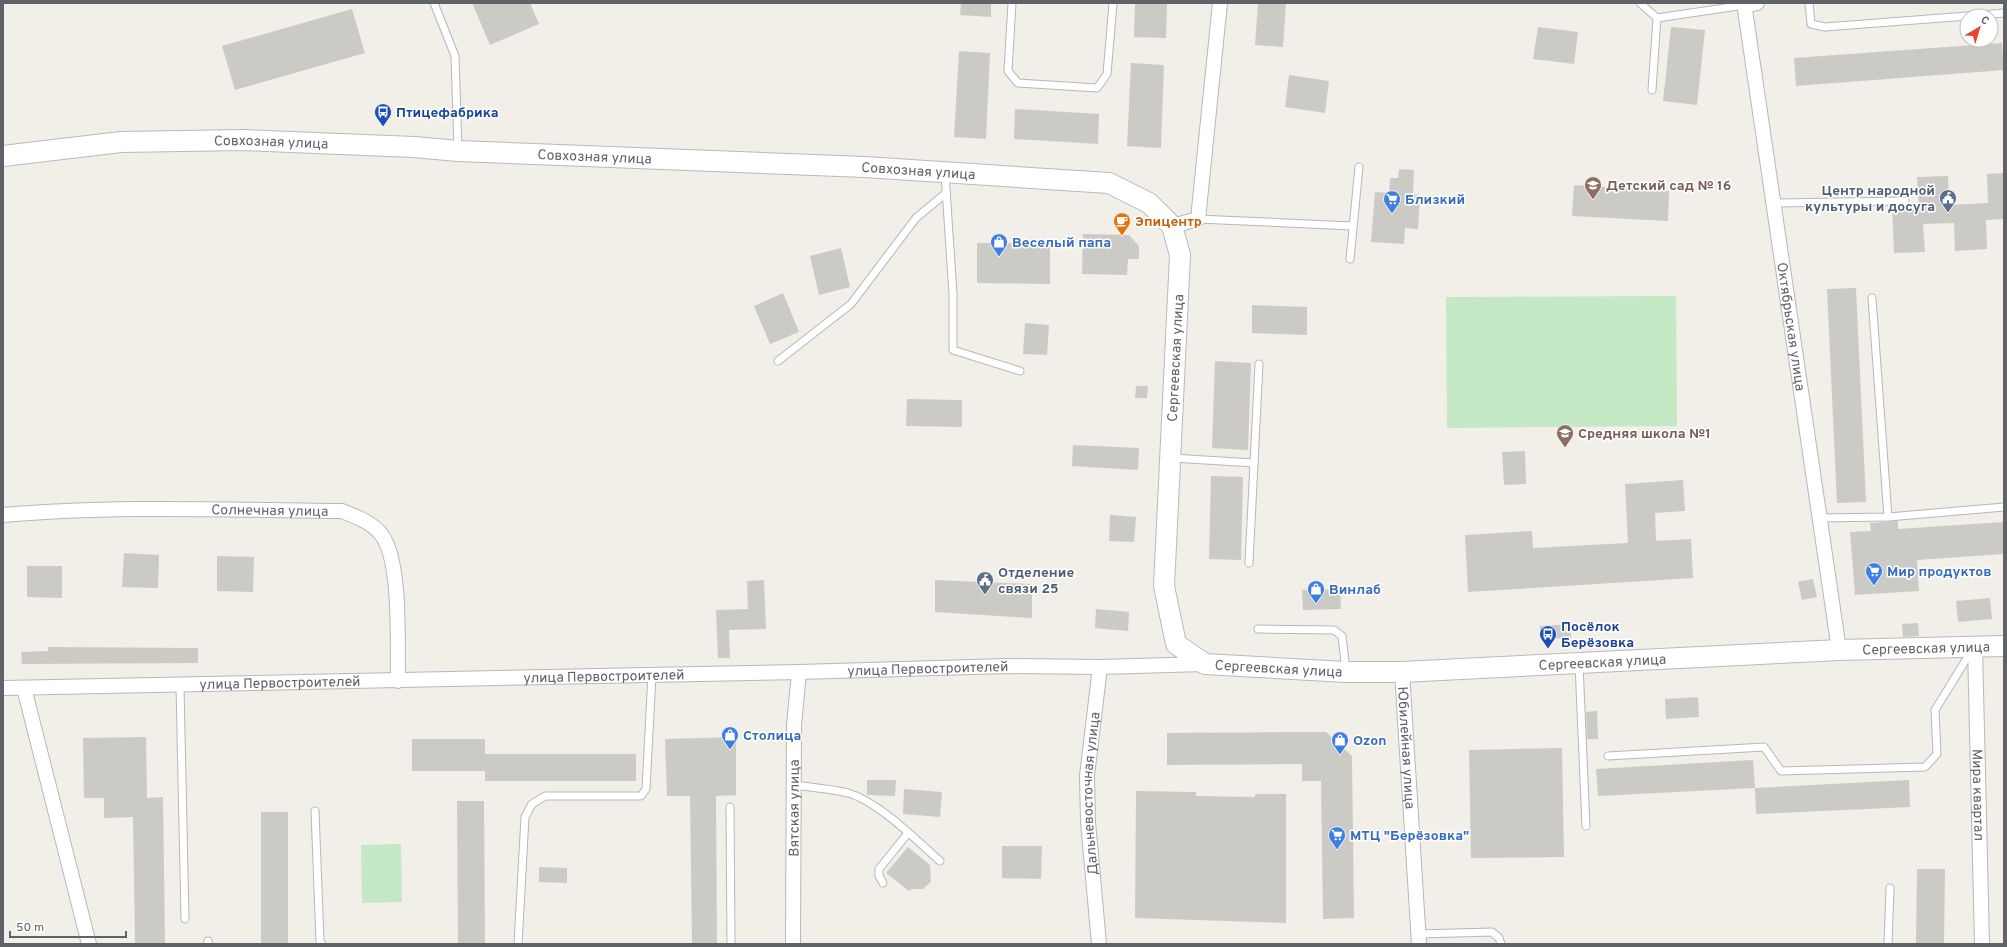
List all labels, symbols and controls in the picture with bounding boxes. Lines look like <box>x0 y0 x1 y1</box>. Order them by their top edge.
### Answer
north arrow <box>1959 8 1999 48</box>
text: С <box>1977 13 1992 29</box>
bus stop icon: Птицефабрика <box>373 102 393 127</box>
place label: Птицефабрика <box>396 105 499 122</box>
street label: Совхозная улица <box>214 133 329 153</box>
street label: Совхозная улица <box>537 147 652 169</box>
street label: Совхозная улица <box>861 160 976 184</box>
school or university icon: Детский сад № 16 <box>1583 175 1603 200</box>
place label: Детский сад № 16 <box>1606 178 1731 195</box>
place label: Центр народной культуры и досуга <box>1805 183 1935 216</box>
public building icon: Центр народной культуры и досуга <box>1938 188 1958 213</box>
supermarket icon: Близкий <box>1382 189 1402 214</box>
place label: Близкий <box>1405 192 1465 209</box>
cafe icon: Эпицентр <box>1112 211 1132 236</box>
place label: Эпицентр <box>1135 214 1202 231</box>
shop icon: Веселый папа <box>989 232 1009 257</box>
place label: Веселый папа <box>1012 235 1111 252</box>
street label: Октябрьская улица <box>1772 261 1808 392</box>
street label: Сергеевская улица <box>1165 294 1188 422</box>
school or university icon: Средняя школа №1 <box>1555 423 1575 448</box>
place label: Средняя школа №1 <box>1578 426 1711 443</box>
street label: Солнечная улица <box>211 502 328 521</box>
supermarket icon: Мир продуктов <box>1864 561 1884 586</box>
place label: Мир продуктов <box>1887 564 1992 581</box>
place label: Отделение связи 25 <box>998 565 1074 598</box>
public building icon: Отделение связи 25 <box>975 570 995 595</box>
shop icon: Винлаб <box>1306 579 1326 604</box>
place label: Винлаб <box>1329 582 1381 599</box>
place label: Посёлок Берёзовка <box>1561 619 1634 652</box>
bus stop icon: Посёлок Берёзовка <box>1538 624 1558 649</box>
street label: Сергеевская улица <box>1862 639 1990 659</box>
street label: Сергеевская улица <box>1538 652 1667 675</box>
street label: Сергеевская улица <box>1214 658 1343 682</box>
street label: улица Первостроителей <box>847 659 1009 681</box>
street label: улица Первостроителей <box>523 667 685 688</box>
street label: улица Первостроителей <box>199 674 361 694</box>
street label: Юбилейная улица <box>1393 686 1418 810</box>
street label: Дальневосточная улица <box>1080 711 1105 876</box>
shop icon: Столица <box>720 725 740 750</box>
place label: Столица <box>743 728 801 745</box>
shop icon: Ozon <box>1330 730 1350 755</box>
place label: Ozon <box>1353 733 1386 750</box>
street label: Мира квартал <box>1967 749 1987 841</box>
street label: Вятская улица <box>786 759 804 857</box>
supermarket icon: МТЦ "Берёзовка" <box>1327 825 1347 850</box>
place label: МТЦ "Берёзовка" <box>1350 828 1469 845</box>
scale bar <box>10 913 126 939</box>
text: 50 m <box>16 920 44 936</box>

